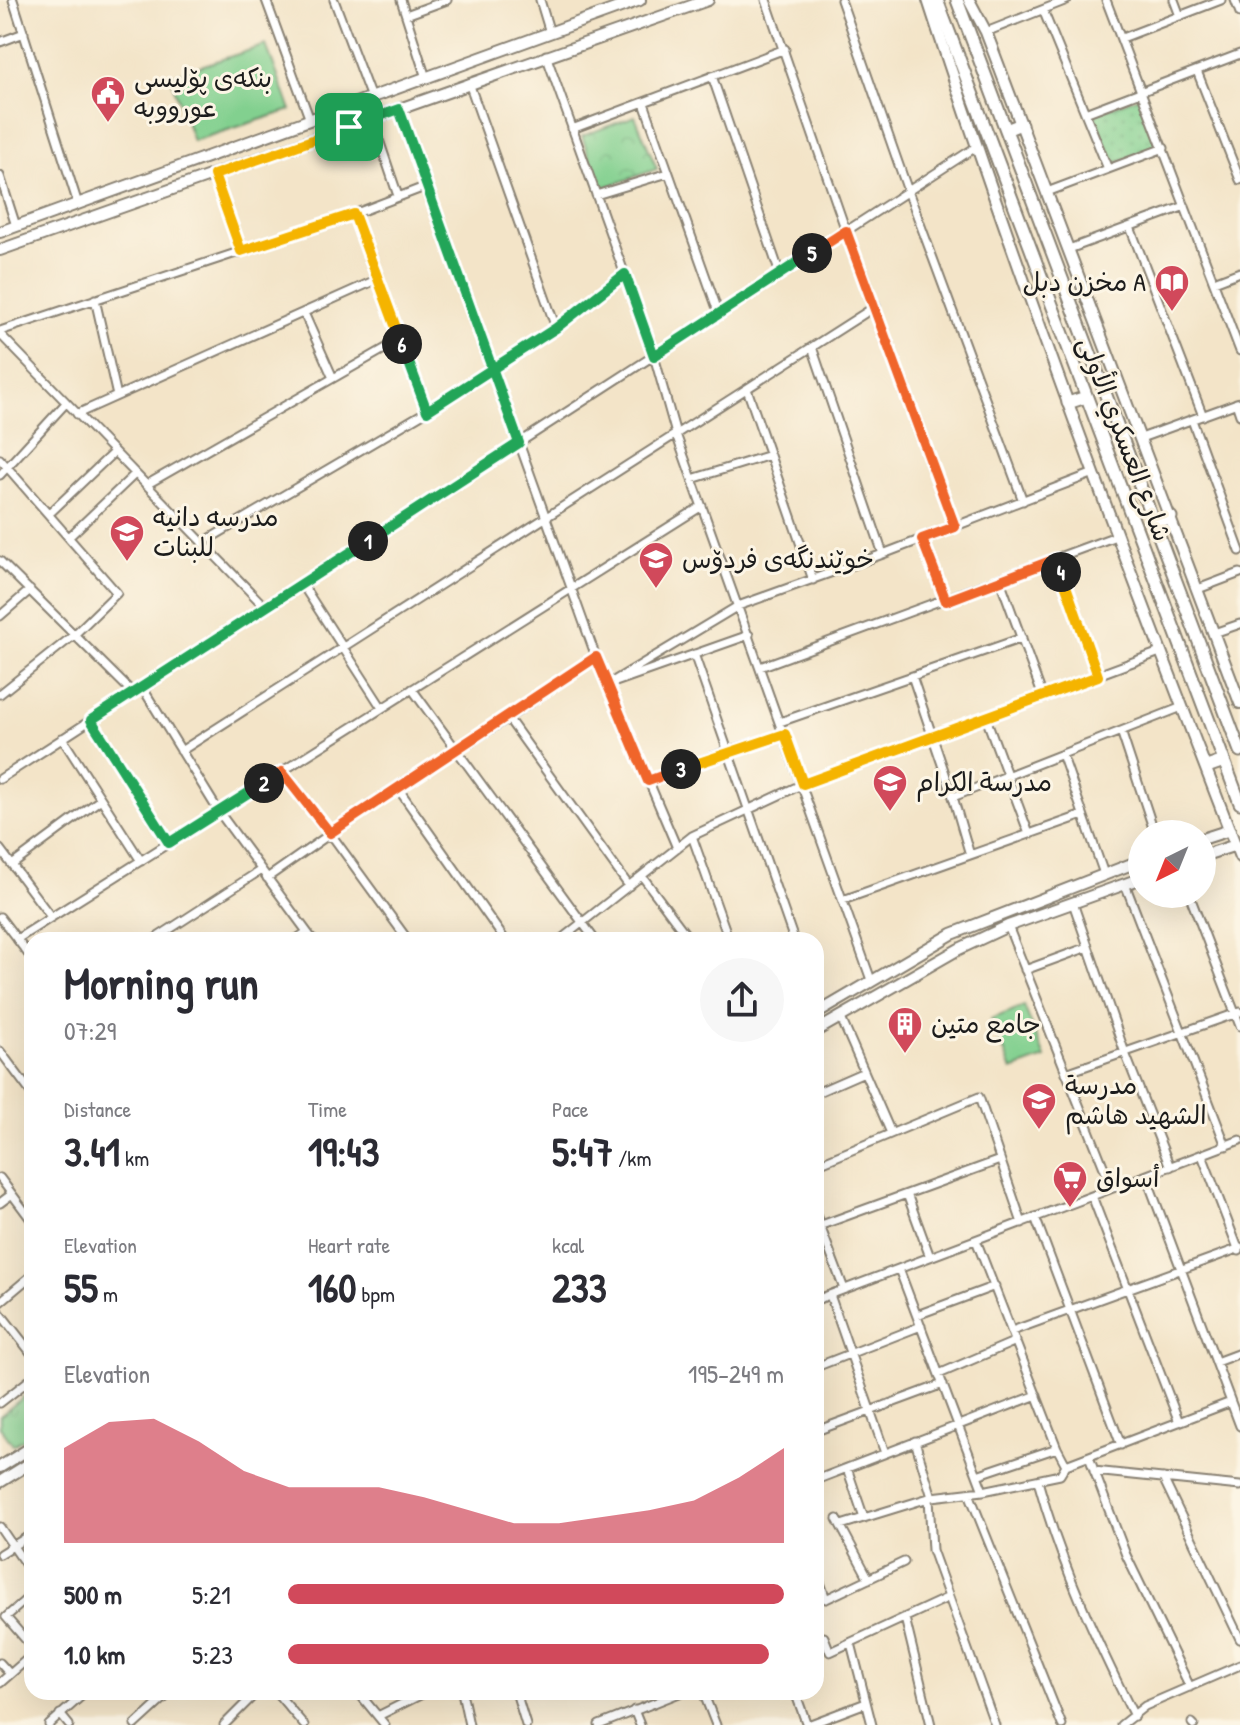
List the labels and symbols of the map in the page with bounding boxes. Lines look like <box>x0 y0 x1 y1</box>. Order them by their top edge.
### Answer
place label: بنکەی پۆلیسی عورووبە <box>134 60 272 125</box>
public building icon: بنکەی پۆلیسی عورووبە <box>89 74 127 124</box>
pin <box>315 93 383 161</box>
pin: 5 <box>792 233 832 273</box>
library icon: مخزن دبل A <box>1153 263 1191 313</box>
place label: مخزن دبل A <box>1022 264 1146 299</box>
pin: 6 <box>382 324 422 364</box>
street label: شارع العسكري الأولى <box>1068 331 1181 547</box>
place label: مدرسه دانيه للبنات <box>153 499 279 564</box>
school or university icon: مدرسه دانيه للبنات <box>108 513 146 563</box>
pin: 1 <box>348 521 388 561</box>
school or university icon: خوێندنگەی فردۆس <box>637 540 675 590</box>
place label: خوێندنگەی فردۆس <box>682 541 874 576</box>
pin: 4 <box>1041 552 1081 592</box>
pin: 3 <box>661 749 701 789</box>
pin: 2 <box>244 763 284 803</box>
school or university icon: مدرسة الكرام <box>871 763 909 813</box>
place label: مدرسة الكرام <box>916 764 1052 802</box>
north arrow <box>1128 820 1216 908</box>
building icon: جامع متين <box>886 1005 924 1055</box>
place label: جامع متين <box>931 1006 1041 1043</box>
place label: مدرسة الشهيد هاشم <box>1065 1067 1207 1135</box>
school or university icon: مدرسة الشهيد هاشم <box>1020 1081 1058 1131</box>
supermarket icon: أسواق <box>1051 1159 1089 1209</box>
place label: أسواق <box>1096 1160 1160 1195</box>

